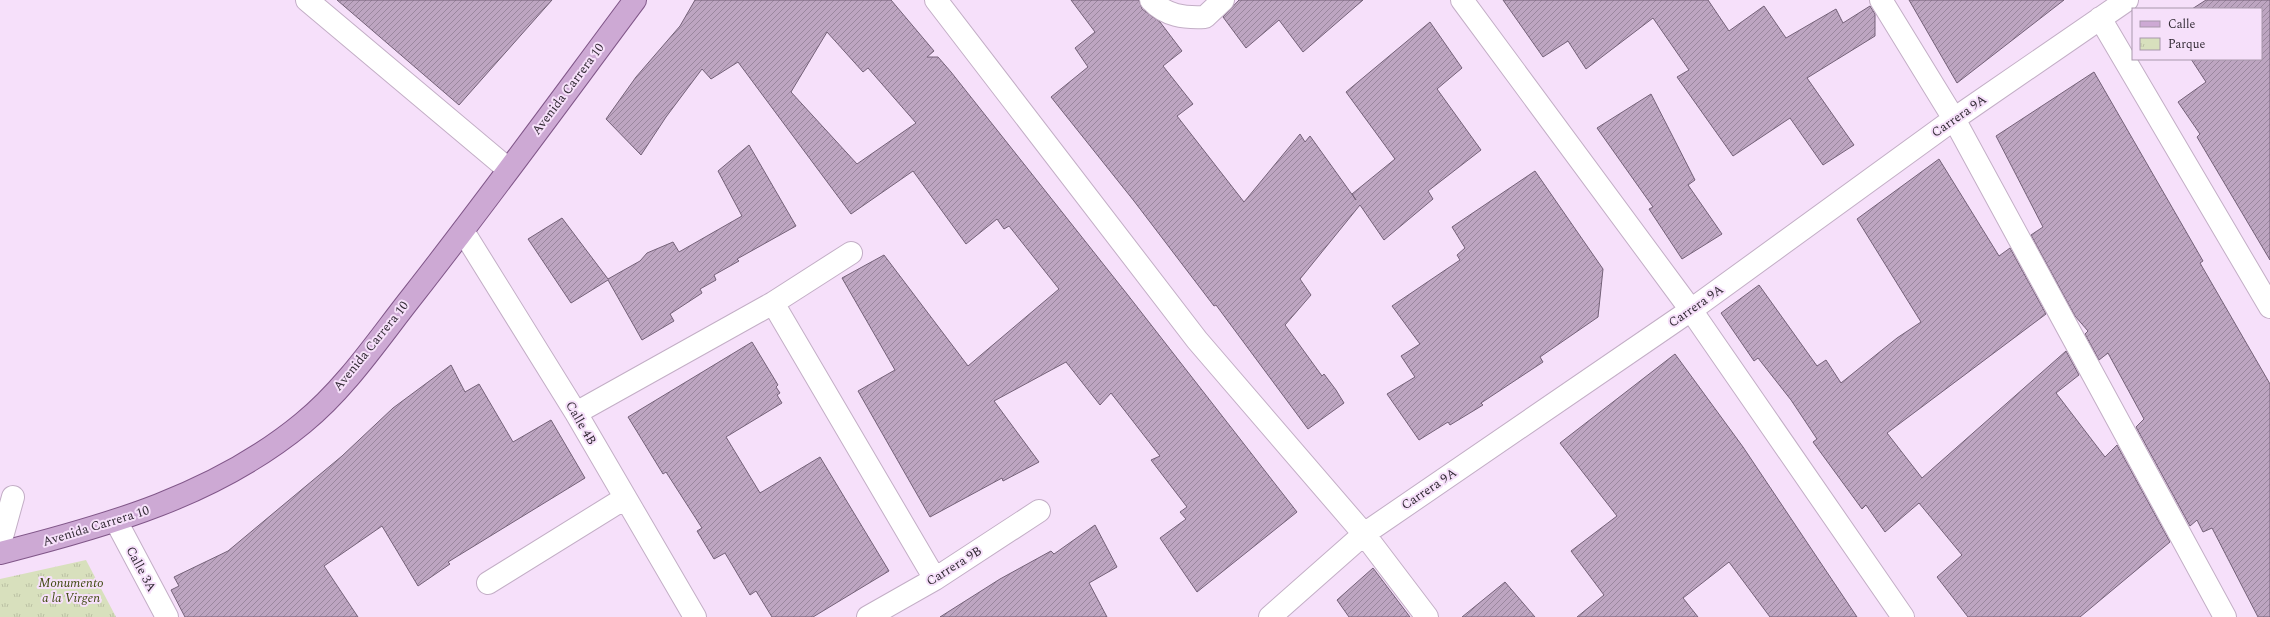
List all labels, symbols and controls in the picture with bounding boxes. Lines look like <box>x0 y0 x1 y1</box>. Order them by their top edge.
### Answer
legend <box>2132 8 2262 60</box>
text: Calle <box>2168 15 2196 34</box>
text: Parque <box>2168 35 2205 54</box>
street label: Avenida Carrera 10 <box>527 38 610 139</box>
street label: Carrera 9A <box>1927 89 1991 142</box>
street label: Carrera 9A <box>1664 279 1728 332</box>
street label: Avenida Carrera 10 <box>328 296 414 395</box>
street label: Calle 4B <box>560 397 602 449</box>
street label: Carrera 9A <box>1397 463 1461 515</box>
street label: Avenida Carrera 10 <box>40 500 152 552</box>
street label: Carrera 9B <box>922 541 986 591</box>
street label: Calle 3A <box>121 543 161 596</box>
park label: Monumento a la Virgen <box>38 573 104 608</box>

